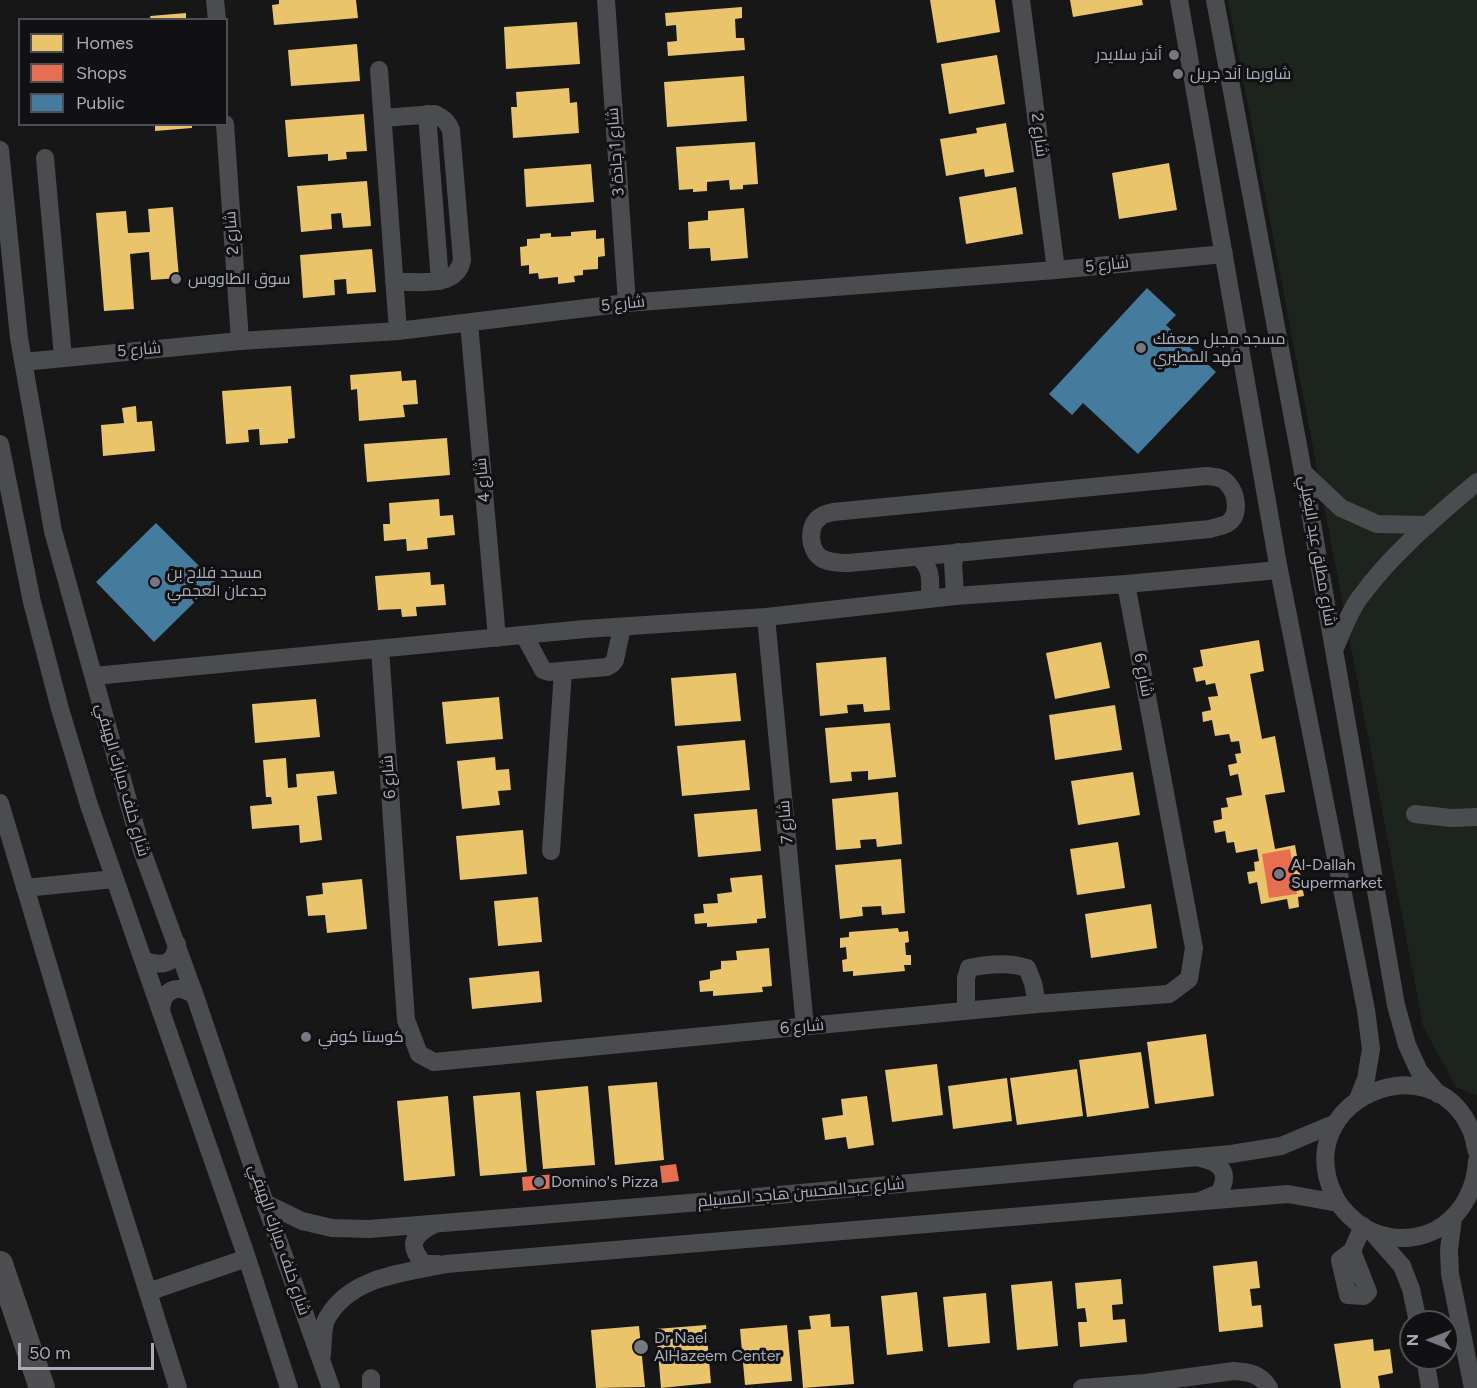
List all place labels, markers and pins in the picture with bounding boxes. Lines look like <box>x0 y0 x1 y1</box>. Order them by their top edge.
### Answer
place label: أنذر سلايدر <box>1096 45 1162 65</box>
marker: أنذر سلايدر <box>1167 48 1181 62</box>
place label: شاورما آند جريل <box>1190 64 1291 84</box>
marker: شاورما آند جريل <box>1171 67 1185 81</box>
place label: سوق الطاووس <box>188 269 290 289</box>
marker: سوق الطاووس <box>169 272 183 286</box>
place label: مسجد مجبل صعفك فهد المطيري <box>1153 329 1286 367</box>
marker: مسجد مجبل صعفك فهد المطيري <box>1134 341 1148 355</box>
place label: مسجد فلاح بن جدعان العجمي <box>167 563 267 601</box>
marker: مسجد فلاح بن جدعان العجمي <box>148 575 162 589</box>
place label: Al-Dallah Supermarket <box>1291 855 1383 893</box>
marker: Al-Dallah Supermarket <box>1272 867 1286 881</box>
place label: كوستا كوفي <box>318 1027 404 1047</box>
marker: كوستا كوفي <box>299 1030 313 1044</box>
place label: Domino's Pizza <box>551 1172 658 1192</box>
marker: Domino's Pizza <box>532 1175 546 1189</box>
place label: Dr Nael AlHazeem Center <box>654 1328 781 1366</box>
marker: Dr Nael AlHazeem Center <box>632 1338 650 1356</box>

